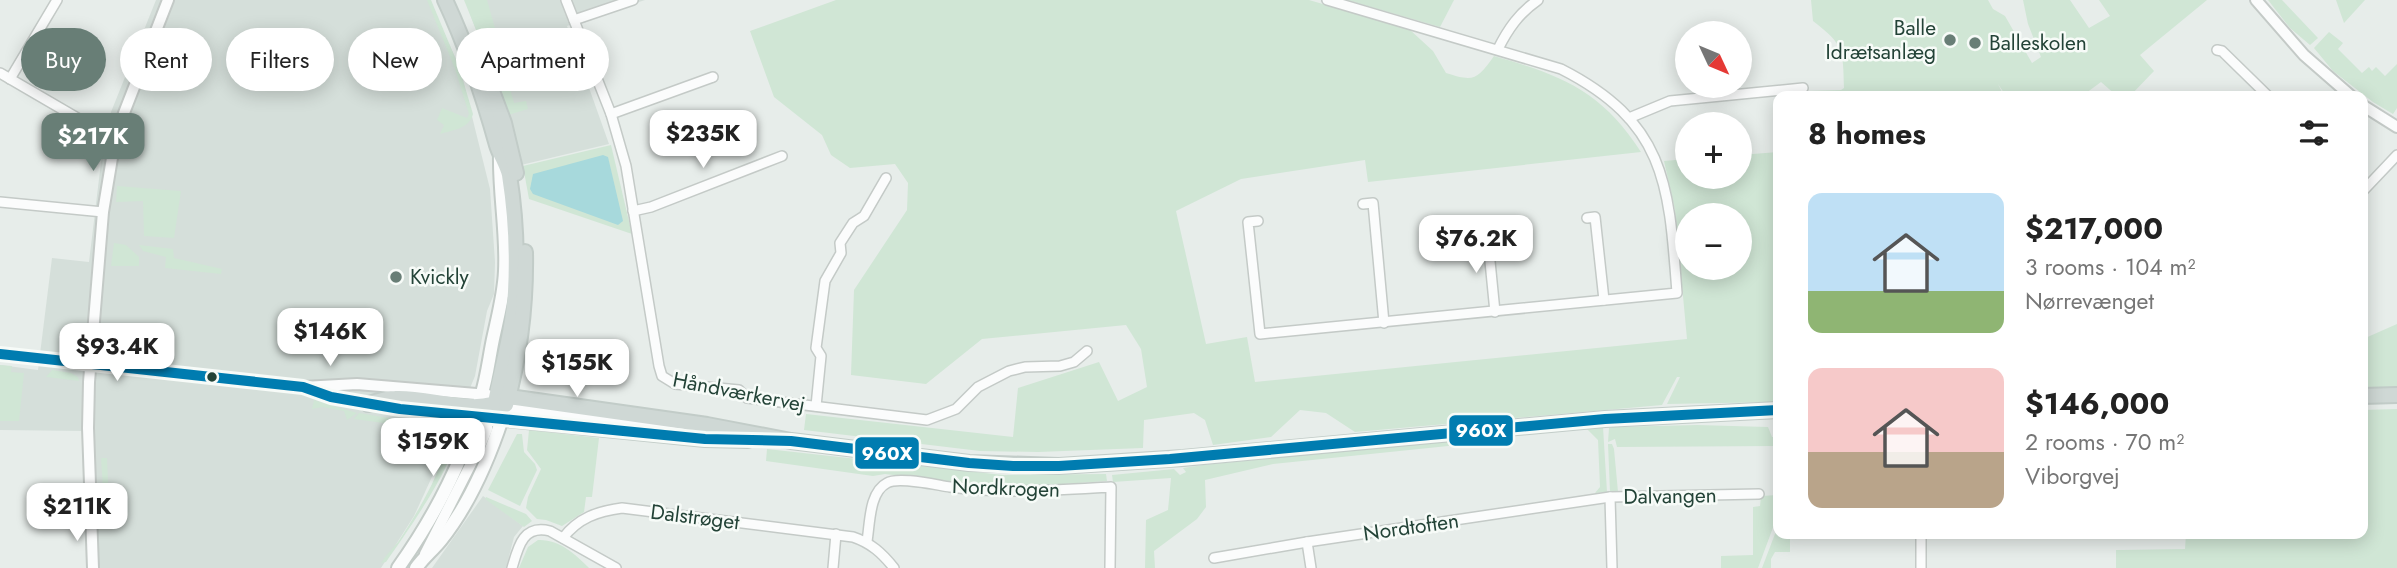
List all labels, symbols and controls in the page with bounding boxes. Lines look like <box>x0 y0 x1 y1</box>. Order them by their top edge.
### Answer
place label: Balle Idrætsanlæg <box>1826 13 1936 67</box>
north arrow <box>1675 21 1752 98</box>
map controls <box>1675 21 1752 280</box>
chip: Buy <box>21 28 106 91</box>
chip: Rent <box>120 28 212 91</box>
chip: Filters <box>226 28 334 91</box>
chip: New <box>348 28 442 91</box>
chip: Apartment <box>456 28 609 91</box>
place label: Balleskolen <box>1989 28 2087 58</box>
marker: Balle Idrætsanlæg <box>1942 32 1958 48</box>
marker: Balleskolen <box>1967 35 1983 51</box>
pin: $235K <box>654 110 752 170</box>
button: + <box>1675 112 1752 189</box>
text: 8 homes <box>1808 112 1926 155</box>
pin: $217K <box>44 114 142 173</box>
icon: filters <box>2295 114 2333 152</box>
text: $235K <box>666 116 740 150</box>
text: $217K <box>57 119 129 153</box>
button: − <box>1675 203 1752 280</box>
text: $217,000 <box>2025 207 2163 250</box>
pin: $76.2K <box>1419 216 1533 275</box>
text: $76.2K <box>1435 221 1517 255</box>
icon: home <box>1864 221 1948 305</box>
text: 3 rooms · 104 m² <box>2025 250 2195 284</box>
place label: Kvickly <box>410 262 470 292</box>
marker: Kvickly <box>388 269 404 285</box>
text: Nørrevænget <box>2025 284 2154 318</box>
pin: $146K <box>281 308 379 368</box>
text: $146K <box>293 314 367 348</box>
pin: $93.4K <box>60 324 174 383</box>
text: $93.4K <box>75 329 159 363</box>
pin: $155K <box>528 340 626 399</box>
text: $155K <box>541 345 613 379</box>
street label: Håndværkervej <box>670 364 808 420</box>
unlabelled marker <box>205 370 219 384</box>
text: $146,000 <box>2025 382 2169 425</box>
icon: home <box>1864 396 1948 480</box>
line badge: 960X <box>1448 414 1514 447</box>
text: 960X <box>1455 417 1507 444</box>
pin: $159K <box>384 419 482 478</box>
text: $159K <box>397 424 469 458</box>
text: 2 rooms · 70 m² <box>2025 425 2184 459</box>
line badge: 960X <box>854 436 920 470</box>
text: 960X <box>861 440 913 467</box>
text: Viborgvej <box>2025 459 2120 493</box>
street label: Nordkrogen <box>951 471 1061 505</box>
street label: Dalvangen <box>1623 480 1717 512</box>
pin: $211K <box>28 484 126 543</box>
text: $211K <box>43 489 111 523</box>
street label: Dalstrøget <box>649 497 741 537</box>
street label: Nordtoften <box>1361 505 1461 549</box>

